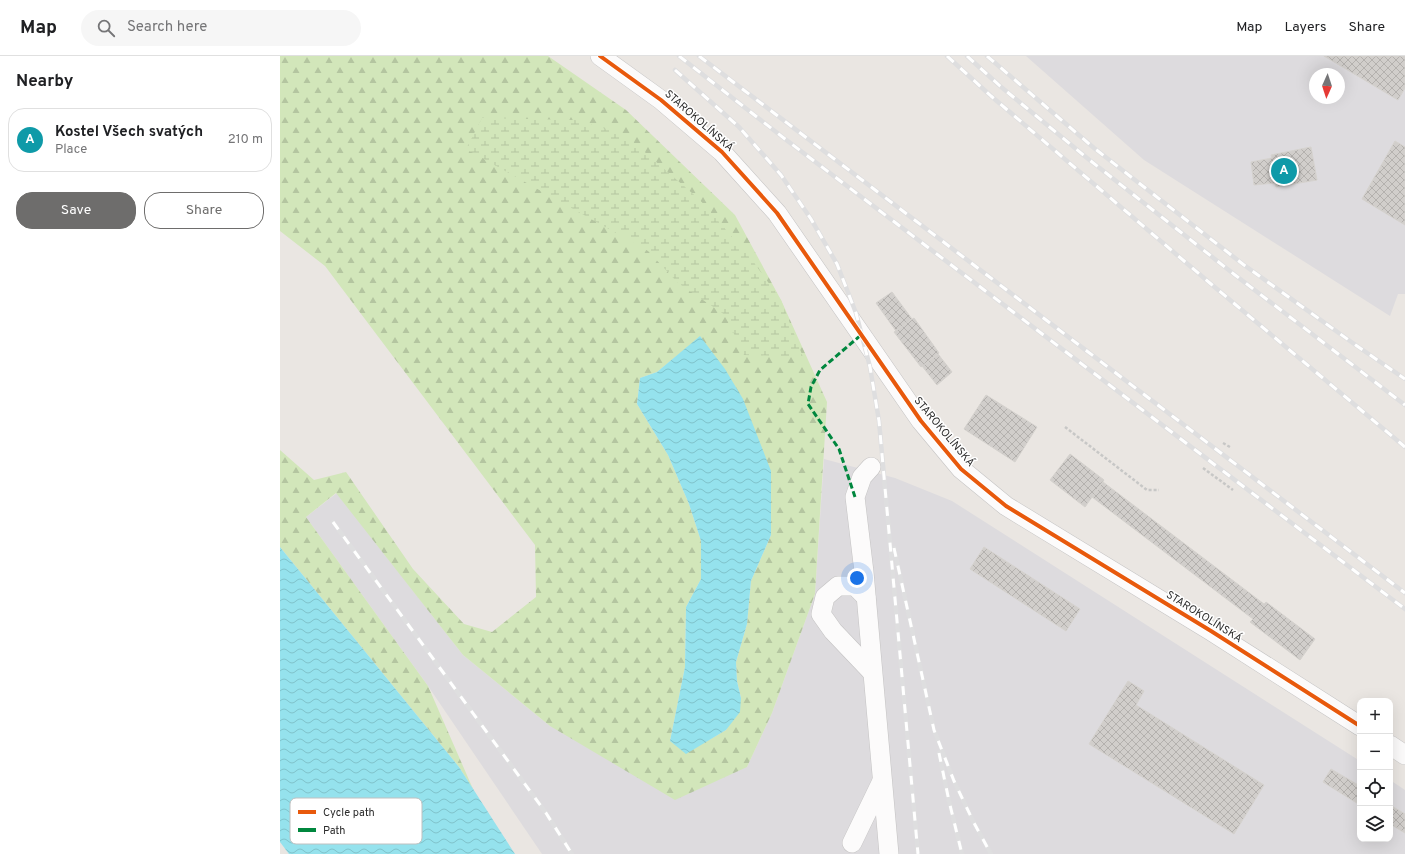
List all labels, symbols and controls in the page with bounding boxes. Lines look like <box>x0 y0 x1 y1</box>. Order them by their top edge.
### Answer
search box <box>81 10 361 46</box>
text: Map <box>20 16 57 40</box>
icon: search <box>95 17 117 39</box>
text: Search here <box>127 18 207 37</box>
text: Map <box>1236 19 1262 36</box>
text: Layers <box>1284 19 1326 36</box>
text: Share <box>1348 19 1385 36</box>
north arrow <box>1309 68 1345 104</box>
text: Nearby <box>16 71 73 93</box>
street label: STAROKOLÍNSKÁ <box>662 86 737 155</box>
text: Kostel Všech svatých <box>55 123 203 142</box>
text: A <box>25 132 35 148</box>
text: 210 m <box>228 132 263 148</box>
text: Place <box>55 142 87 158</box>
pin: A <box>1271 156 1297 186</box>
button: Save <box>16 192 136 229</box>
button: Share <box>144 192 264 229</box>
street label: STAROKOLÍNSKÁ <box>911 393 978 470</box>
your location <box>847 568 867 588</box>
street label: STAROKOLÍNSKÁ <box>1163 587 1245 646</box>
map controls <box>1357 698 1393 842</box>
button: + <box>1357 698 1393 734</box>
button: − <box>1357 734 1393 770</box>
button: locate <box>1357 770 1393 806</box>
legend <box>290 798 422 844</box>
text: Cycle path <box>323 806 375 820</box>
button: layers <box>1357 806 1393 842</box>
text: Path <box>323 824 345 838</box>

